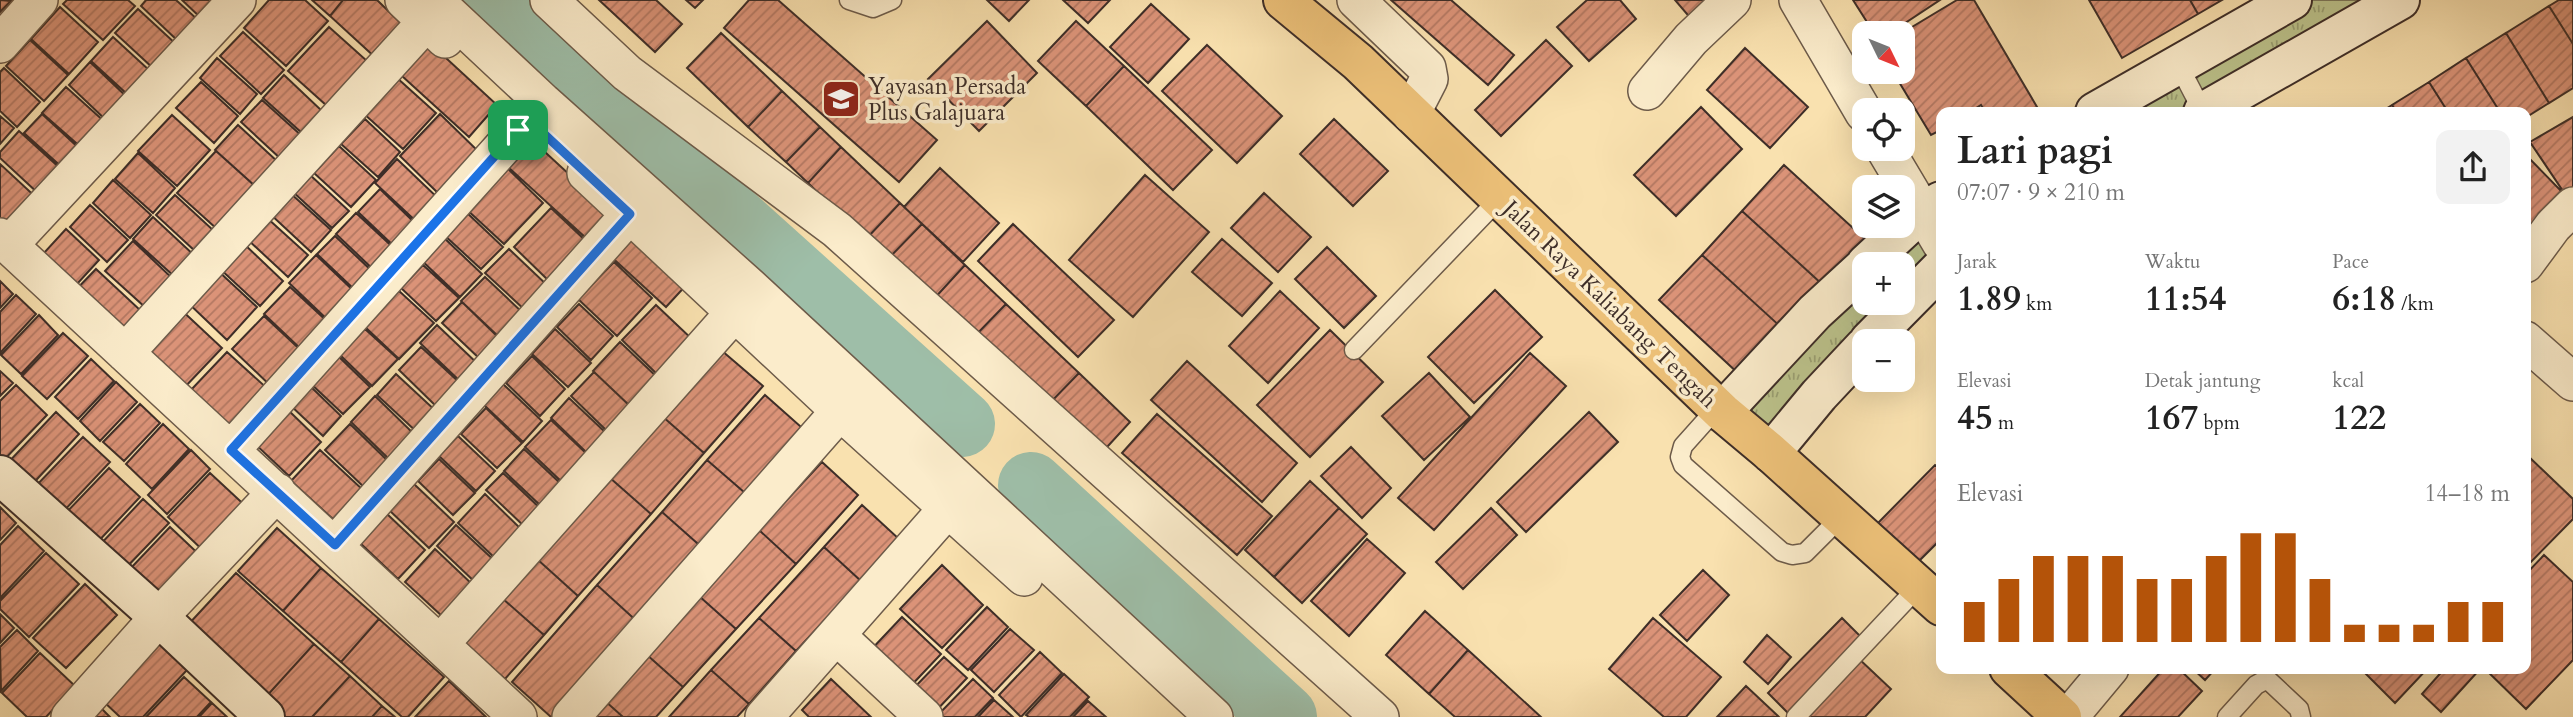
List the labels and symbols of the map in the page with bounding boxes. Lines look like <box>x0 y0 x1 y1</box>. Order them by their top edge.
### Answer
north arrow <box>1852 21 1914 84</box>
place label: Yayasan Persada Plus Galajuara <box>868 71 1026 128</box>
school or university icon: Yayasan Persada Plus Galajuara <box>820 78 862 120</box>
pin <box>488 100 548 160</box>
street label: Jalan Raya Kaliabang Tengah <box>1494 191 1724 415</box>

